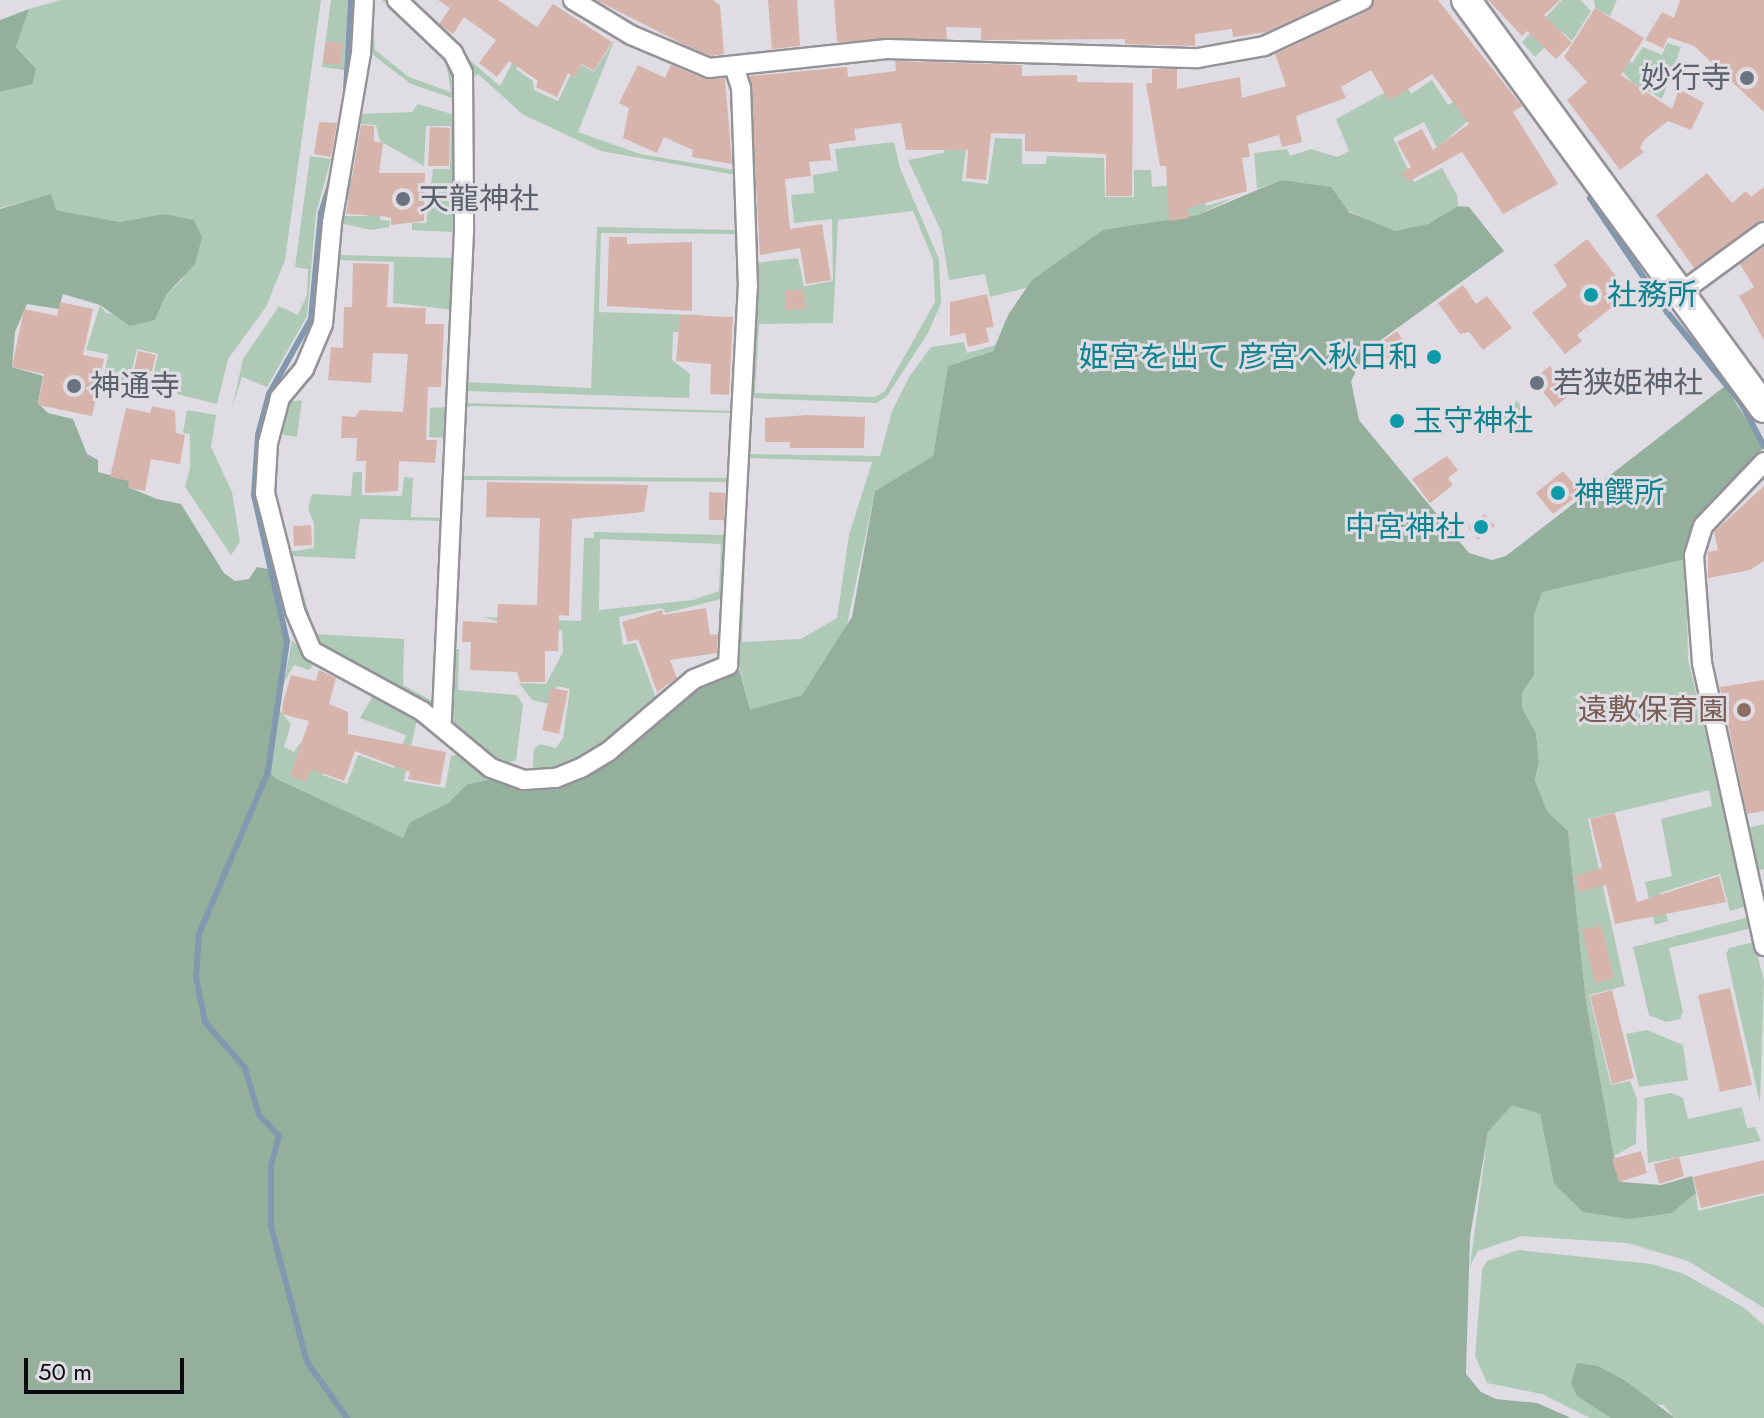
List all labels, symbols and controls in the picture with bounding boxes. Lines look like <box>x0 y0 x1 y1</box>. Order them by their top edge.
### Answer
place label: 妙行寺 <box>1641 60 1731 96</box>
marker: 妙行寺 <box>1738 69 1756 87</box>
place label: 天龍神社 <box>419 181 539 217</box>
marker: 天龍神社 <box>394 190 412 208</box>
place label: 社務所 <box>1607 277 1697 313</box>
marker: 社務所 <box>1582 286 1600 304</box>
place label: 姫宮を出て 彦宮へ秋日和 <box>1079 339 1418 375</box>
marker: 姫宮を出て 彦宮へ秋日和 <box>1425 348 1443 366</box>
place label: 若狭姫神社 <box>1553 365 1703 401</box>
place label: 神通寺 <box>90 368 180 404</box>
marker: 若狭姫神社 <box>1528 374 1546 392</box>
marker: 神通寺 <box>65 377 83 395</box>
place label: 玉守神社 <box>1413 403 1533 439</box>
marker: 玉守神社 <box>1388 412 1406 430</box>
place label: 神饌所 <box>1574 475 1664 511</box>
marker: 神饌所 <box>1549 484 1567 502</box>
place label: 中宮神社 <box>1345 509 1465 545</box>
marker: 中宮神社 <box>1472 518 1490 536</box>
place label: 遠敷保育園 <box>1578 692 1728 728</box>
marker: 遠敷保育園 <box>1735 701 1753 719</box>
scale bar <box>28 1342 188 1392</box>
text: 50 m <box>38 1354 92 1389</box>

